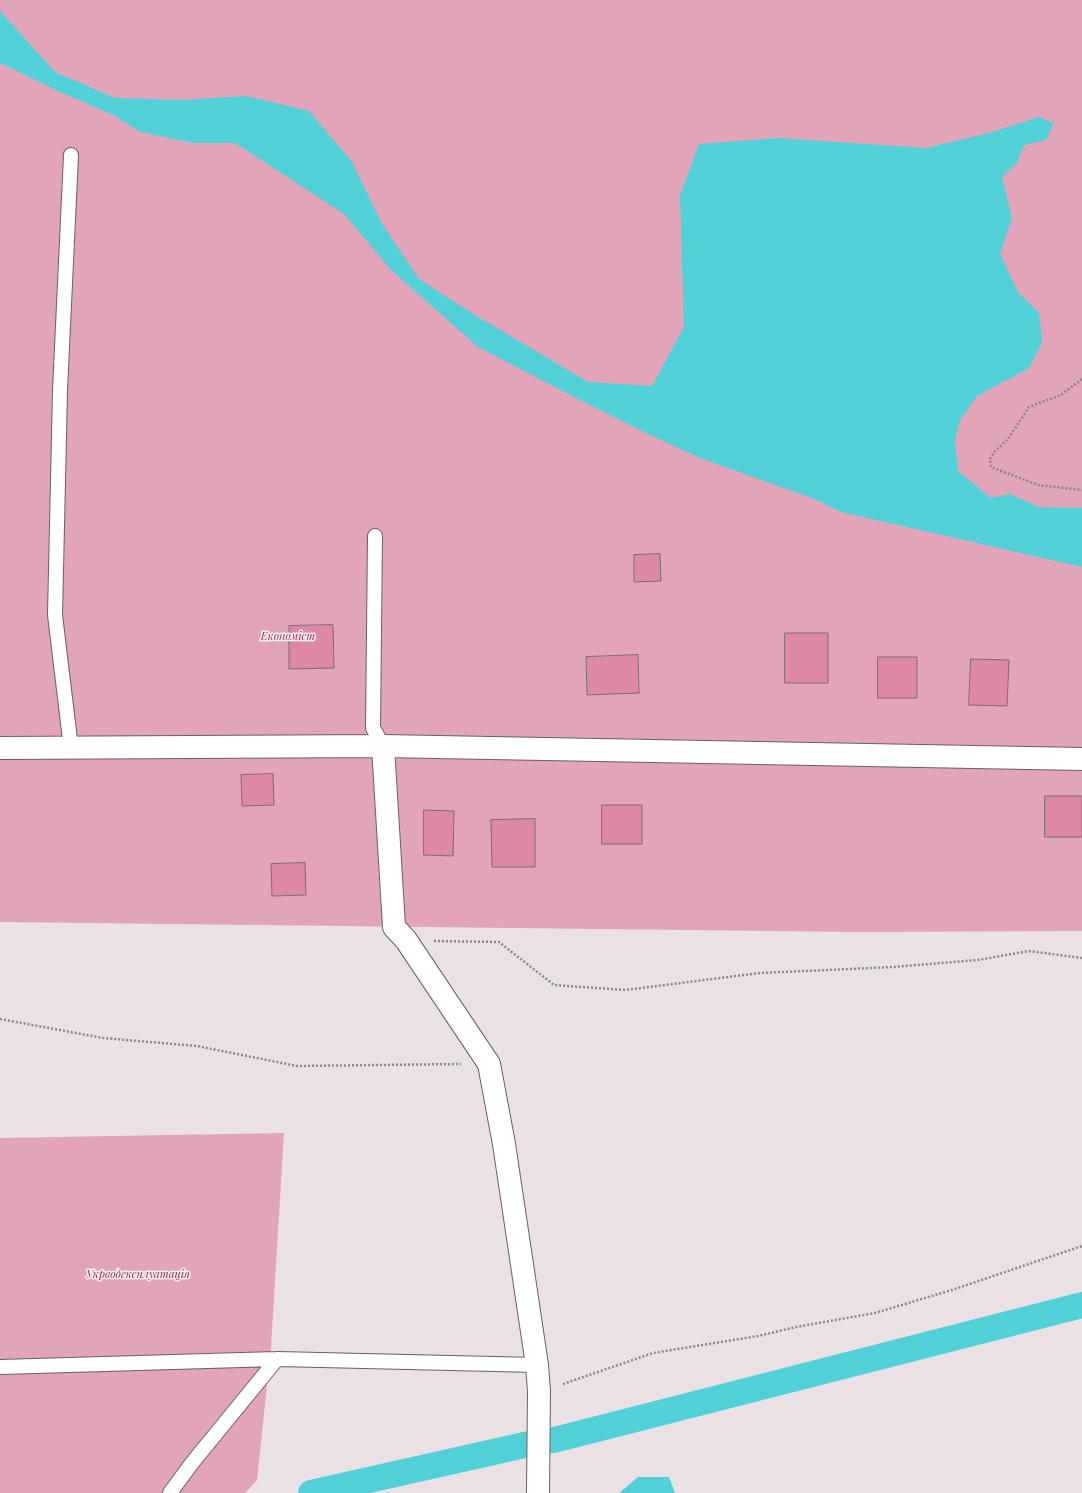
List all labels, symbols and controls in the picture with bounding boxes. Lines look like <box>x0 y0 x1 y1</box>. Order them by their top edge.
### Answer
park label: Економіст <box>261 630 315 644</box>
park label: Укрводексплуатація <box>86 1268 190 1282</box>

